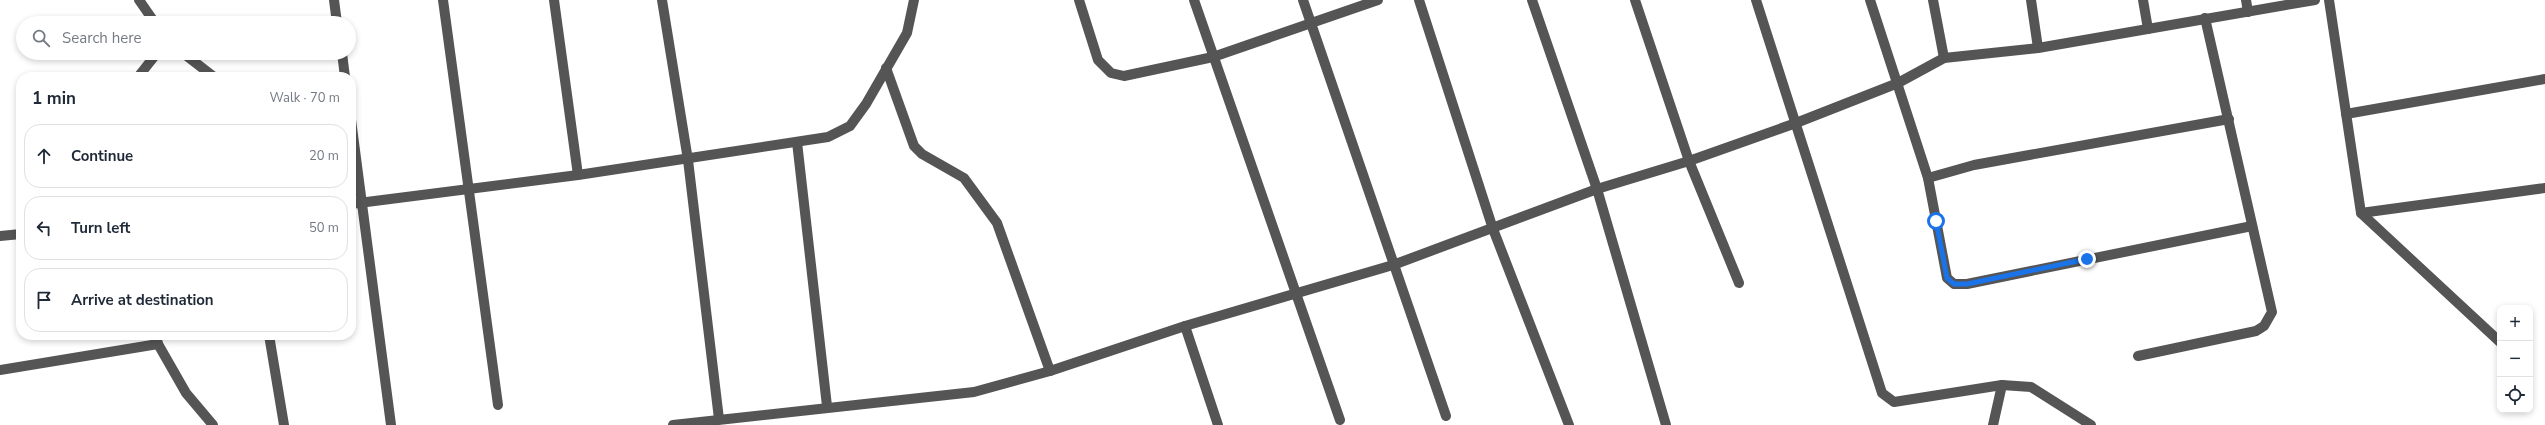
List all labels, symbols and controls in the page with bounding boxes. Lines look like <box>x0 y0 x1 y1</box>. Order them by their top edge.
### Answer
search box <box>16 16 356 60</box>
icon: search <box>30 27 52 49</box>
text: Search here <box>62 28 142 48</box>
text: 1 min <box>32 87 76 110</box>
text: Walk · 70 m <box>269 89 340 107</box>
icon: ahead <box>33 145 55 167</box>
text: Continue <box>71 146 133 166</box>
text: 20 m <box>309 147 339 165</box>
route start <box>1927 212 1945 230</box>
icon: left <box>33 217 55 239</box>
text: Turn left <box>71 218 130 238</box>
text: 50 m <box>309 219 339 237</box>
route end <box>2078 250 2096 268</box>
icon: arrive <box>33 289 55 311</box>
text: Arrive at destination <box>71 290 214 310</box>
map controls <box>2497 305 2533 413</box>
button: + <box>2497 305 2533 341</box>
button: − <box>2497 341 2533 377</box>
button: locate <box>2497 377 2533 413</box>

